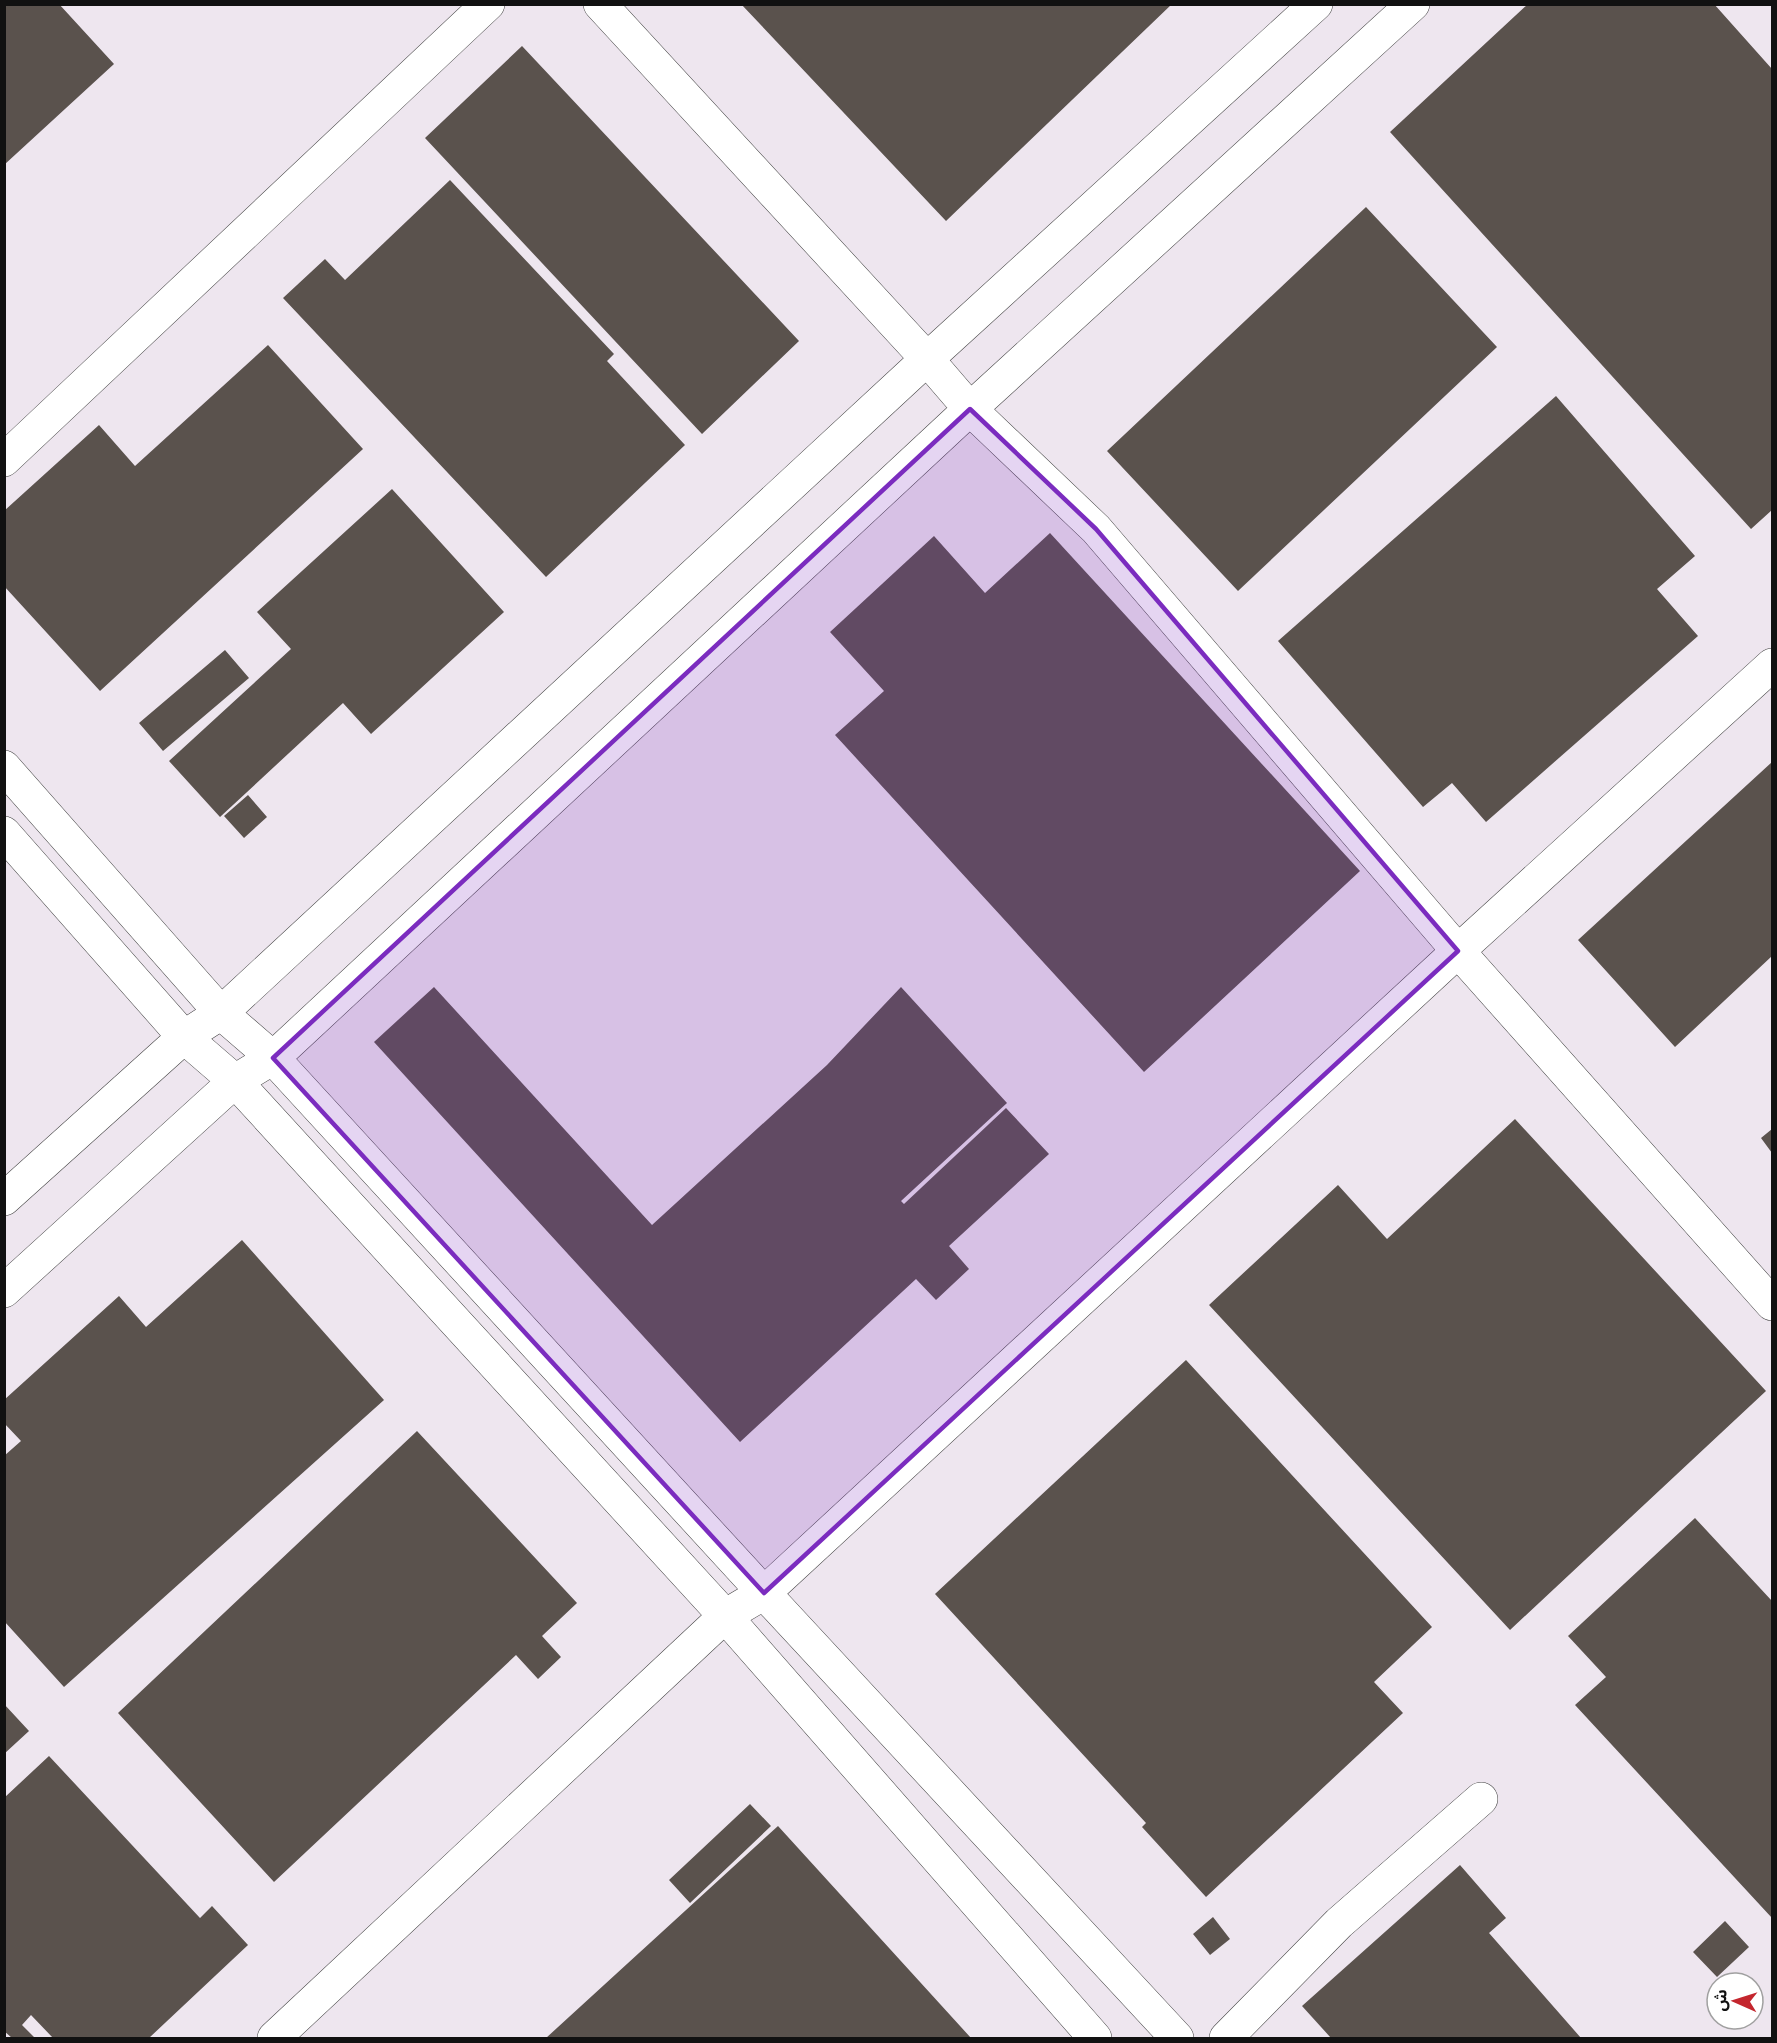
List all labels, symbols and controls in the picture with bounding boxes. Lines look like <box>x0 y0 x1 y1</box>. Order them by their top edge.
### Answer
north arrow <box>1705 1971 1765 2031</box>
text: ش <box>1708 1989 1732 2012</box>

